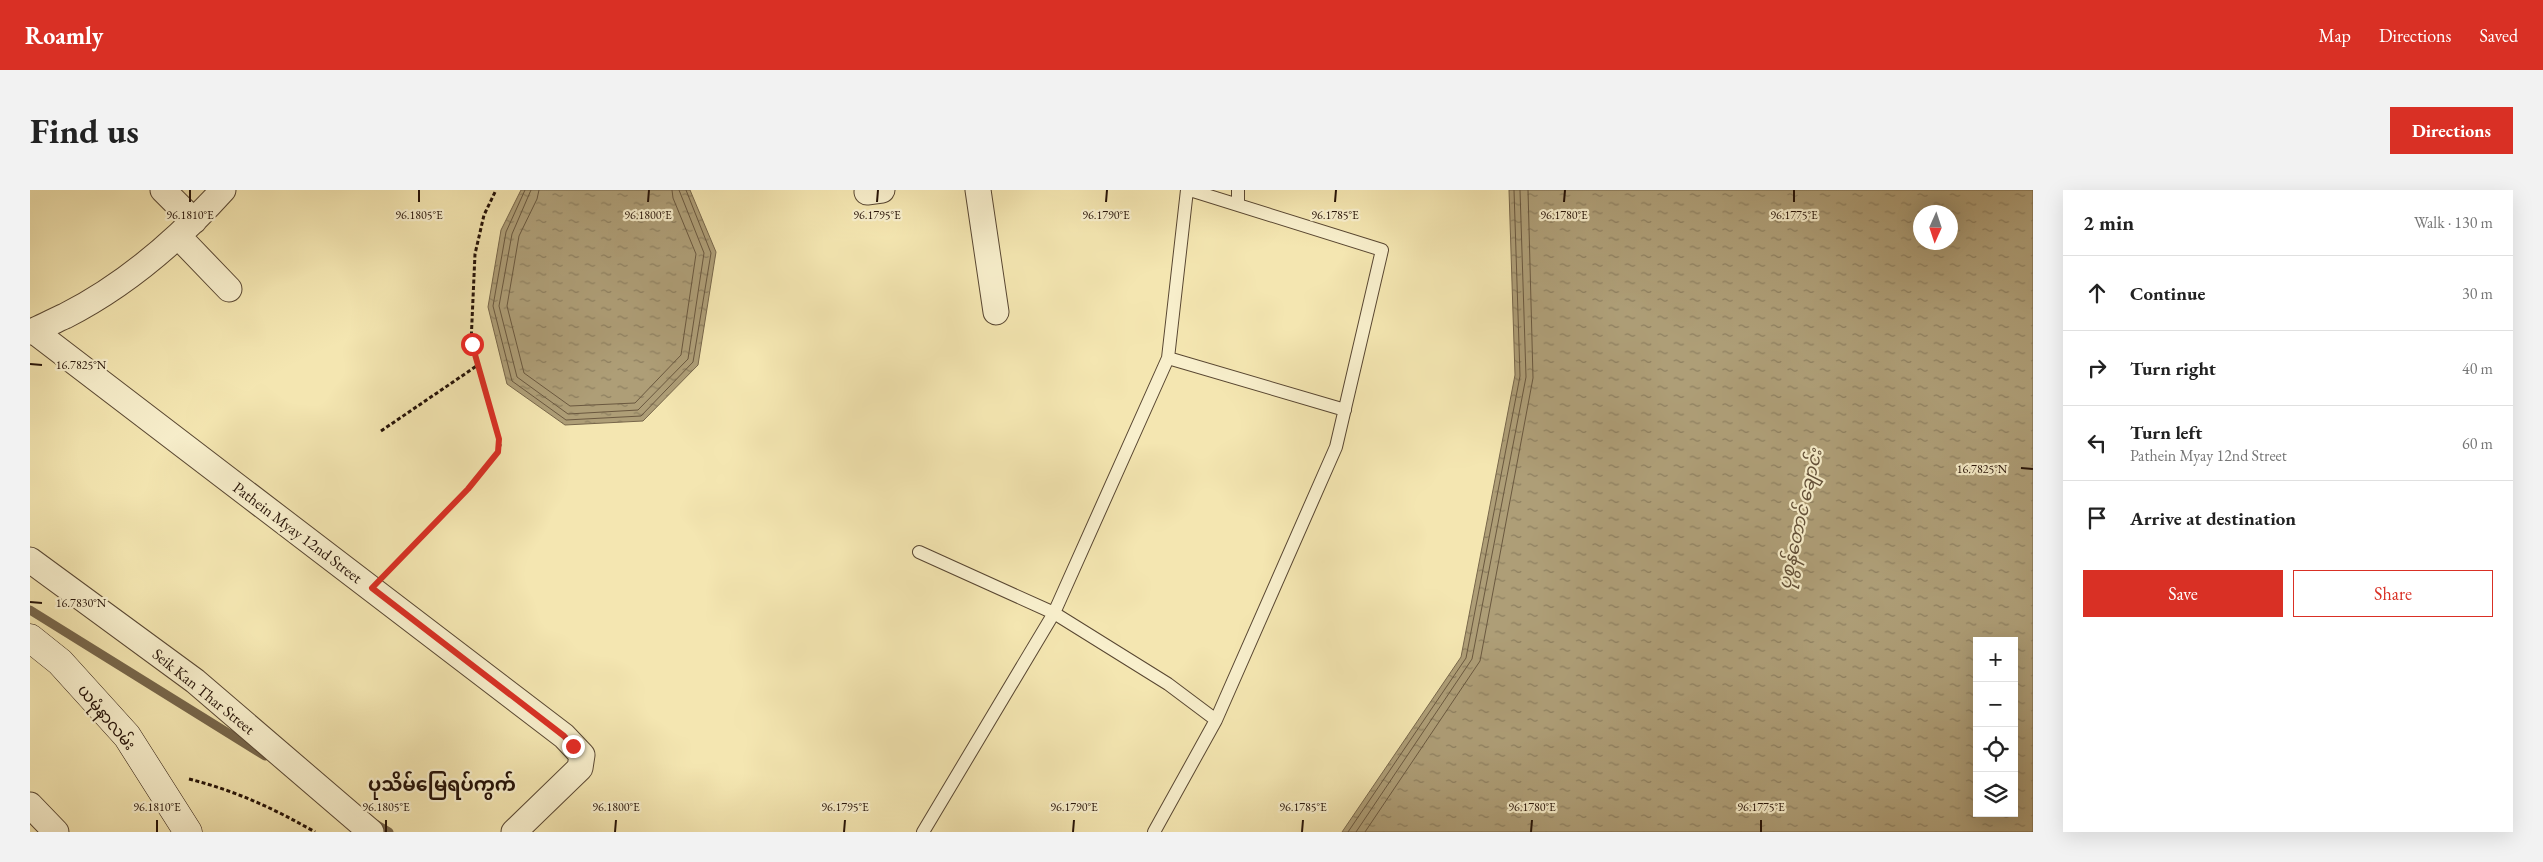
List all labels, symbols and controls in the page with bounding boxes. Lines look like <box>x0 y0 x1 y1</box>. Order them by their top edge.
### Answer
text: Roamly <box>25 20 103 51</box>
text: Map <box>2319 24 2351 47</box>
text: Directions <box>2379 24 2451 47</box>
text: Saved <box>2479 24 2518 47</box>
button: Directions <box>2390 107 2513 154</box>
text: Find us <box>30 108 139 153</box>
north arrow <box>1913 205 1958 250</box>
text: 96.1810°E <box>166 207 214 223</box>
text: 96.1805°E <box>395 207 443 223</box>
text: 96.1800°E <box>624 207 672 223</box>
text: 96.1795°E <box>853 207 901 223</box>
text: 96.1790°E <box>1082 207 1130 223</box>
text: 96.1785°E <box>1311 207 1359 223</box>
text: 96.1780°E <box>1540 207 1588 223</box>
text: 96.1775°E <box>1770 207 1818 223</box>
text: 2 min <box>2083 209 2134 236</box>
text: Walk · 130 m <box>2414 212 2493 233</box>
icon: ahead <box>2083 279 2111 307</box>
text: Continue <box>2130 281 2205 306</box>
text: 30 m <box>2462 283 2493 304</box>
route start <box>461 333 484 356</box>
icon: right <box>2083 354 2111 382</box>
text: Turn right <box>2130 356 2216 381</box>
text: 16.7825°N <box>56 357 107 373</box>
text: 40 m <box>2462 358 2493 379</box>
text: Turn left <box>2130 420 2202 445</box>
icon: left <box>2083 429 2111 457</box>
text: 60 m <box>2462 433 2493 454</box>
water label: ပုစွန်တောင် ချောင်း <box>1771 444 1831 592</box>
text: Pathein Myay 12nd Street <box>2130 445 2287 466</box>
text: 16.7825°N <box>1957 461 2008 477</box>
street label: Pathein Myay 12nd Street <box>229 477 367 588</box>
icon: arrive <box>2083 504 2111 532</box>
text: Arrive at destination <box>2130 506 2296 531</box>
button: Save <box>2083 570 2283 617</box>
button: Share <box>2293 570 2493 617</box>
text: 16.7830°N <box>56 595 107 611</box>
map controls <box>1973 637 2018 817</box>
button: + <box>1973 637 2018 682</box>
street label: Seik Kan Thar Street <box>148 643 259 739</box>
street label: ယမုံနာလမ်း <box>70 679 141 757</box>
button: − <box>1973 682 2018 727</box>
button: locate <box>1973 727 2018 772</box>
route end <box>562 735 585 758</box>
district label: ပုသိမ်မြေရပ်ကွက် <box>368 771 516 800</box>
button: layers <box>1973 772 2018 817</box>
text: 96.1810°E <box>133 799 181 815</box>
text: 96.1805°E <box>362 799 410 815</box>
text: 96.1800°E <box>592 799 640 815</box>
text: 96.1795°E <box>821 799 869 815</box>
text: 96.1790°E <box>1050 799 1098 815</box>
text: 96.1785°E <box>1279 799 1327 815</box>
text: 96.1780°E <box>1508 799 1556 815</box>
text: 96.1775°E <box>1737 799 1785 815</box>

